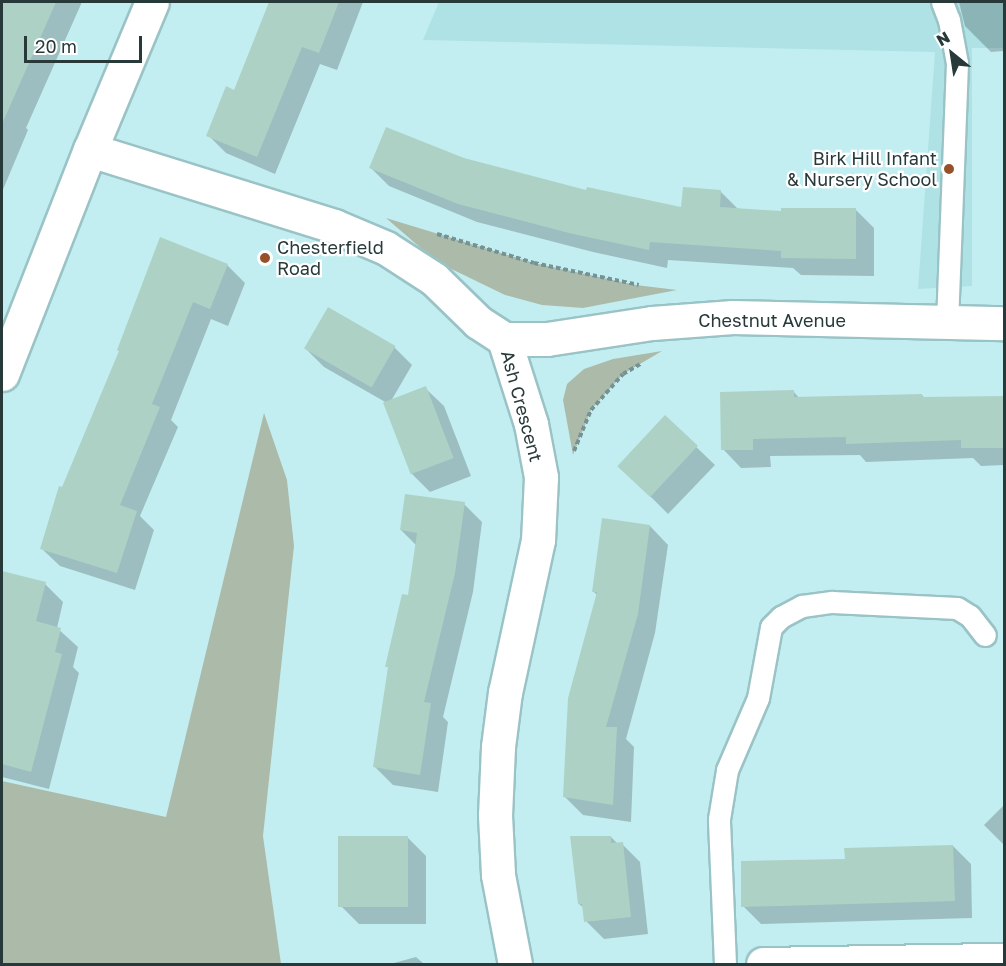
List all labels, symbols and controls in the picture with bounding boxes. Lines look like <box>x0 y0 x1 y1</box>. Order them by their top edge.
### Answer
scale bar <box>27 24 146 62</box>
north arrow <box>922 24 982 84</box>
text: N <box>933 27 953 50</box>
text: 20 m <box>35 35 77 57</box>
place label: Birk Hill Infant & Nursery School <box>787 148 937 190</box>
marker: Birk Hill Infant & Nursery School <box>942 162 956 176</box>
place label: Chesterfield Road <box>277 237 384 280</box>
marker: Chesterfield Road <box>258 251 272 265</box>
street label: Chestnut Avenue <box>698 309 846 331</box>
street label: Ash Crescent <box>497 348 547 464</box>

